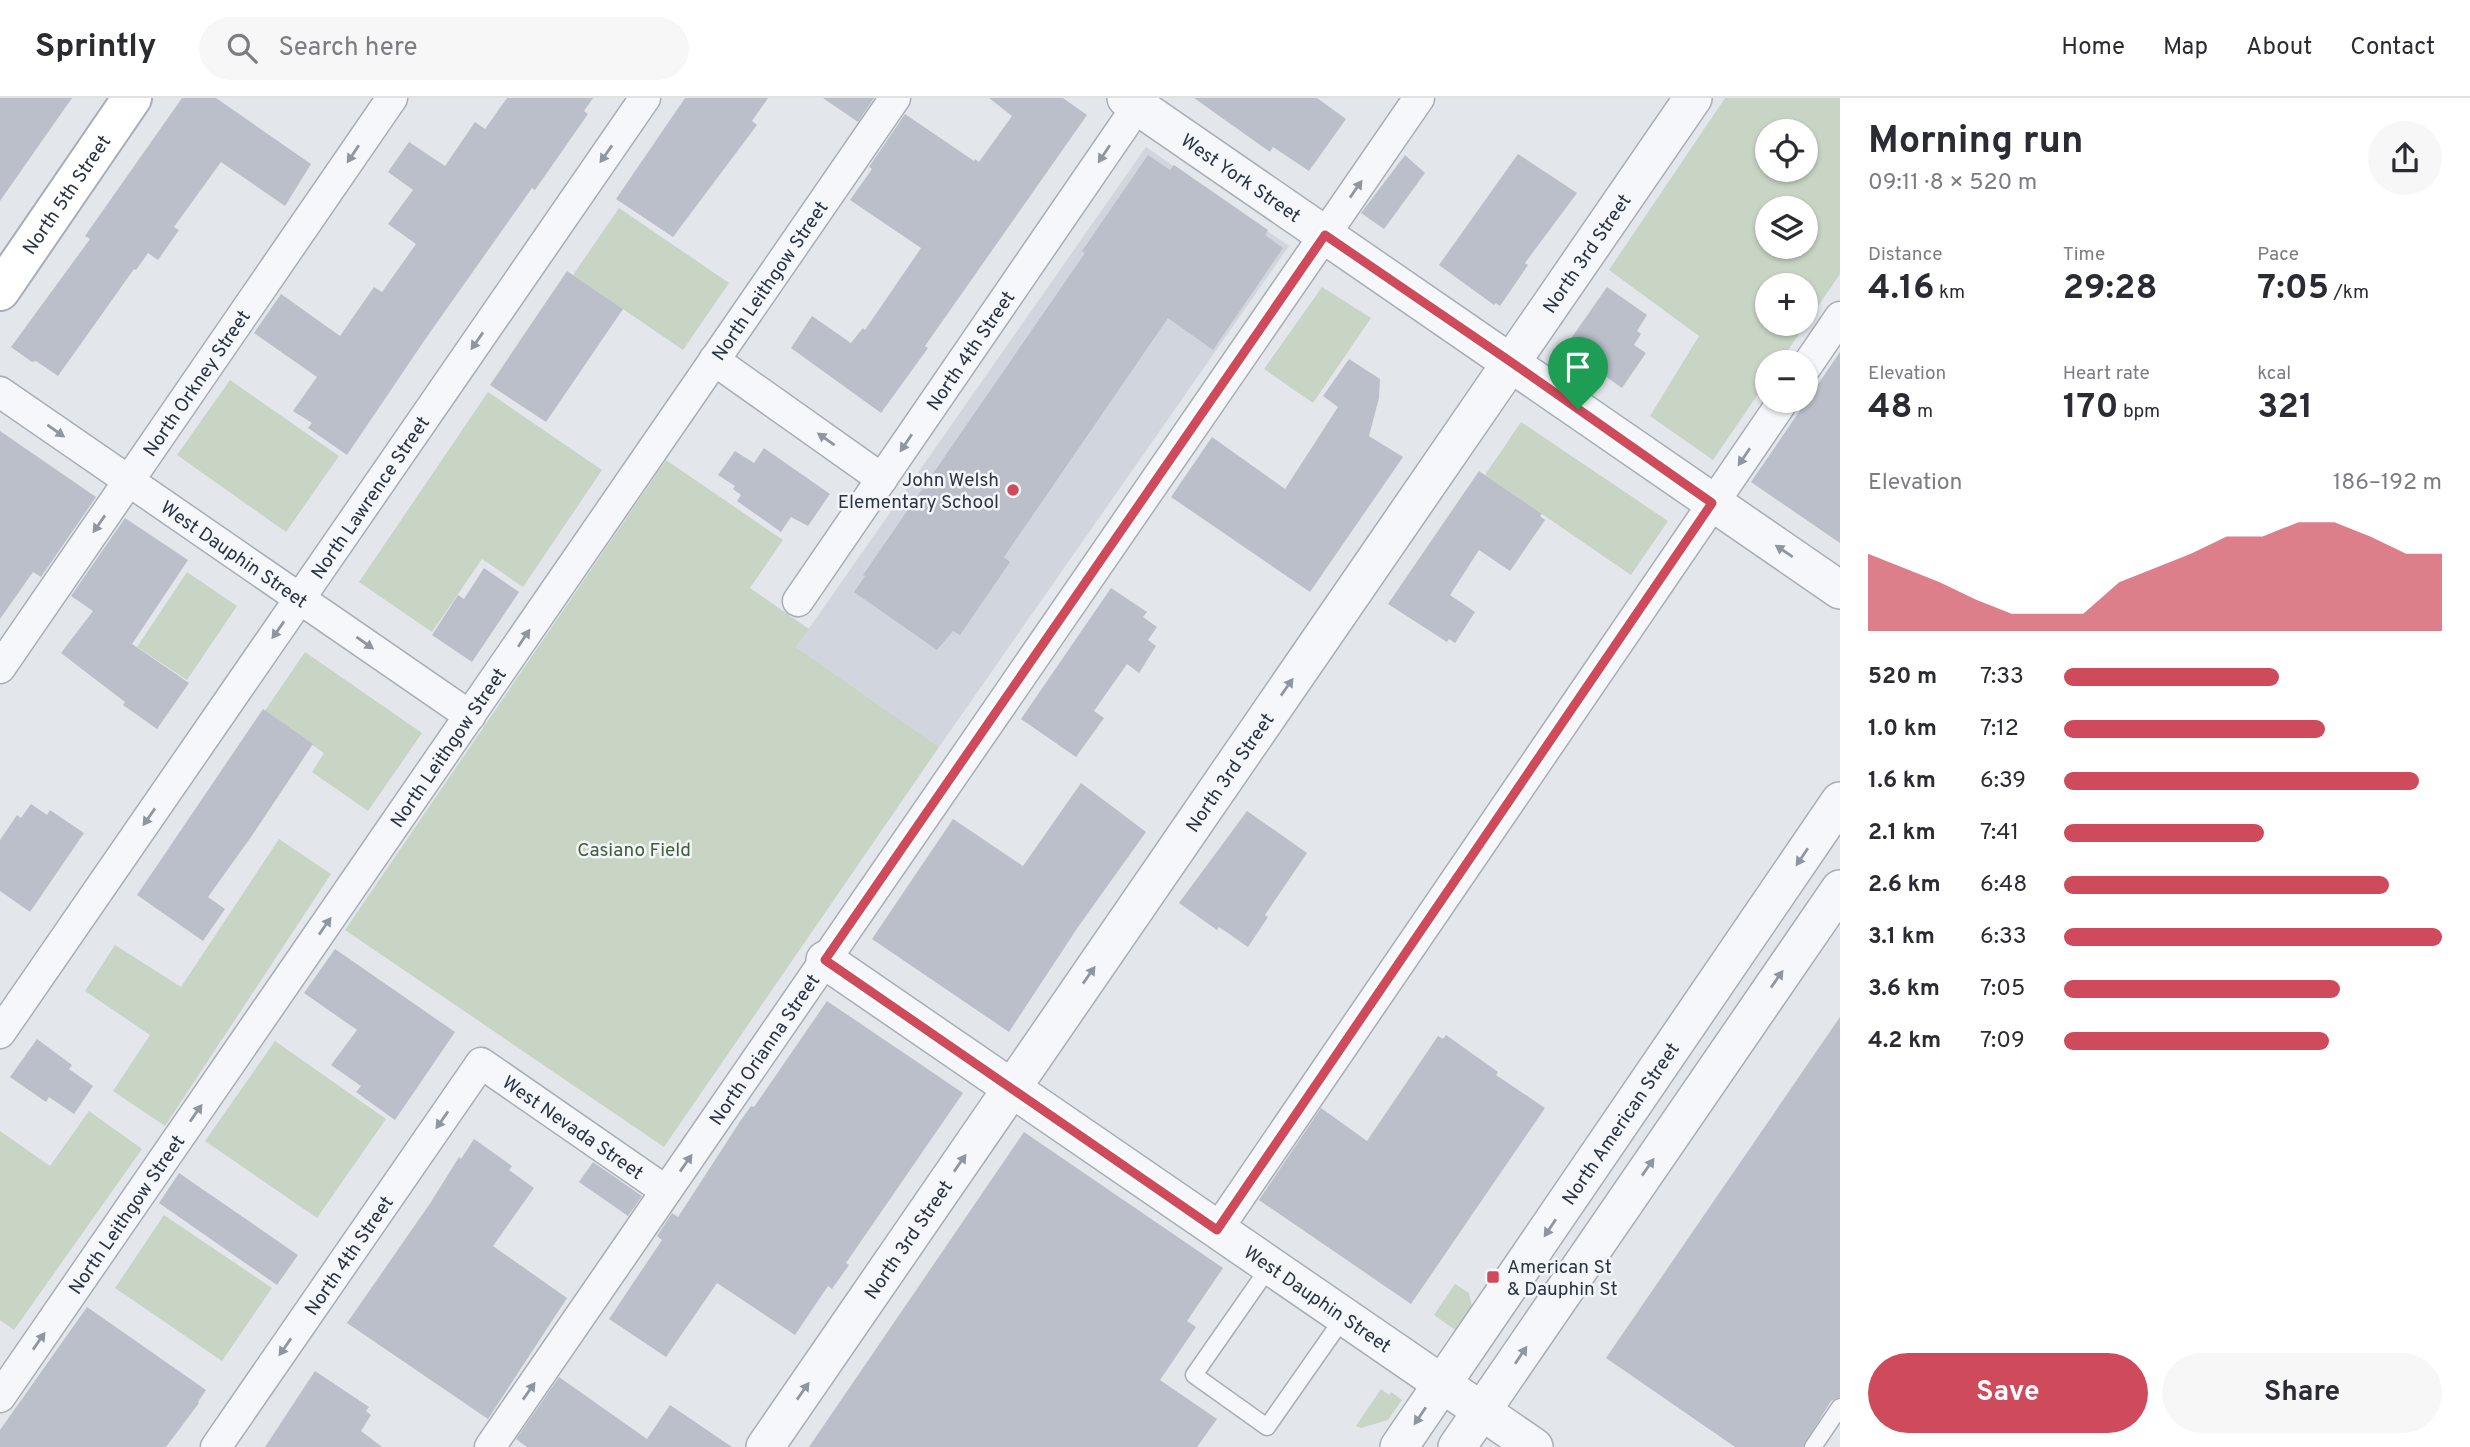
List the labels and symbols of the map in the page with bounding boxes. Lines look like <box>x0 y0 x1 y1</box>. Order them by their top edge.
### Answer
street label: West York Street <box>1176 129 1305 229</box>
street label: North 5th Street <box>18 131 117 260</box>
one-way arrow <box>346 145 360 163</box>
one-way arrow <box>599 145 613 163</box>
one-way arrow <box>1097 145 1111 163</box>
one-way arrow <box>1349 180 1363 198</box>
street label: North 3rd Street <box>1538 190 1637 319</box>
street label: North Leithgow Street <box>708 197 834 366</box>
street label: North 4th Street <box>922 287 1021 416</box>
street label: North Orkney Street <box>139 306 257 462</box>
one-way arrow <box>471 332 484 351</box>
pin <box>1548 337 1608 409</box>
street label: North Lawrence Street <box>307 412 436 584</box>
one-way arrow <box>47 424 65 438</box>
one-way arrow <box>817 432 835 446</box>
one-way arrow <box>899 434 913 452</box>
one-way arrow <box>1737 448 1751 466</box>
place label: John Welsh Elementary School <box>838 469 999 515</box>
marker: John Welsh Elementary School <box>1005 482 1021 498</box>
street label: West Dauphin Street <box>155 496 312 614</box>
one-way arrow <box>92 515 106 533</box>
one-way arrow <box>1774 545 1793 558</box>
one-way arrow <box>272 620 285 639</box>
one-way arrow <box>517 629 531 647</box>
one-way arrow <box>356 636 374 650</box>
street label: North Leithgow Street <box>386 664 513 833</box>
one-way arrow <box>1280 678 1294 696</box>
street label: North 3rd Street <box>1181 709 1280 838</box>
one-way arrow <box>142 808 156 826</box>
park label: Casiano Field <box>577 839 691 863</box>
one-way arrow <box>1795 848 1809 866</box>
one-way arrow <box>318 917 332 935</box>
one-way arrow <box>1082 966 1095 985</box>
street label: North Orianna Street <box>705 970 826 1131</box>
one-way arrow <box>1770 970 1783 989</box>
street label: North American Street <box>1558 1038 1686 1210</box>
street label: West Nevada Street <box>497 1071 648 1186</box>
one-way arrow <box>189 1104 203 1122</box>
one-way arrow <box>436 1110 449 1129</box>
street label: North Leithgow Street <box>64 1131 191 1300</box>
one-way arrow <box>679 1154 693 1172</box>
one-way arrow <box>953 1154 967 1172</box>
one-way arrow <box>1641 1158 1655 1176</box>
street label: North 3rd Street <box>860 1176 959 1305</box>
street label: North 4th Street <box>300 1192 400 1321</box>
one-way arrow <box>1543 1219 1557 1237</box>
street label: West Dauphin Street <box>1239 1241 1395 1359</box>
place label: American St & Dauphin St <box>1507 1256 1618 1302</box>
marker: American St & Dauphin St <box>1485 1269 1501 1285</box>
one-way arrow <box>32 1332 46 1350</box>
one-way arrow <box>278 1338 292 1356</box>
one-way arrow <box>1514 1345 1527 1365</box>
one-way arrow <box>522 1382 536 1400</box>
one-way arrow <box>796 1382 810 1400</box>
one-way arrow <box>1414 1406 1427 1425</box>

